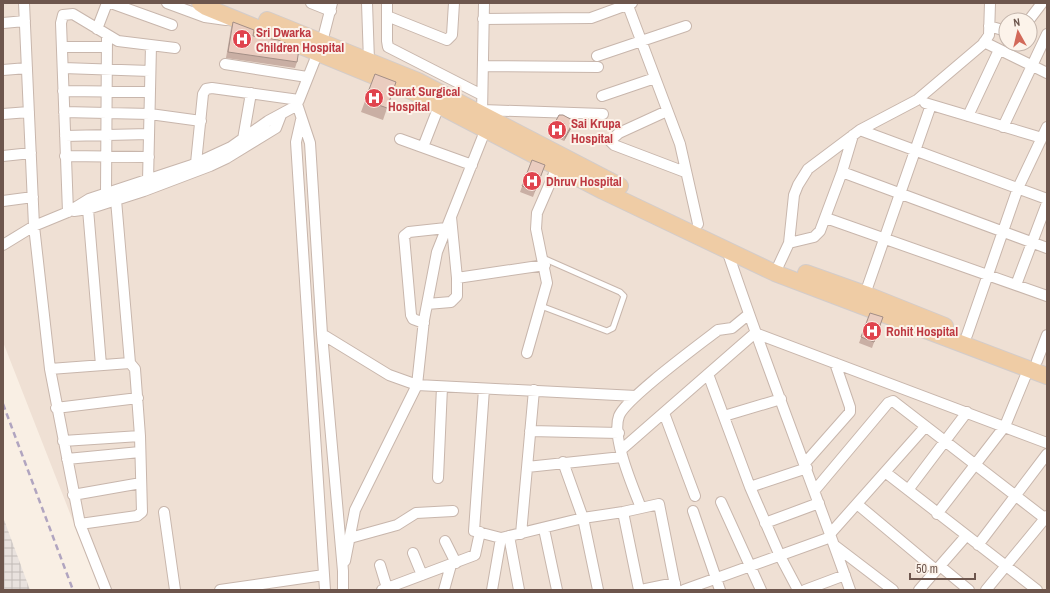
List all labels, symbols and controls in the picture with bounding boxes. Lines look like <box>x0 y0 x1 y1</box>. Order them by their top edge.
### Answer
north arrow <box>998 12 1038 52</box>
text: N <box>1012 15 1021 29</box>
place label: Sri Dwarka Children Hospital <box>256 24 344 56</box>
hospital icon: Sri Dwarka Children Hospital <box>231 28 253 50</box>
place label: Surat Surgical Hospital <box>388 83 460 115</box>
hospital icon: Surat Surgical Hospital <box>363 87 385 109</box>
place label: Sai Krupa Hospital <box>571 115 621 147</box>
hospital icon: Sai Krupa Hospital <box>546 119 568 141</box>
hospital icon: Dhruv Hospital <box>521 170 543 192</box>
place label: Dhruv Hospital <box>546 173 622 190</box>
hospital icon: Rohit Hospital <box>861 320 883 342</box>
place label: Rohit Hospital <box>886 323 958 340</box>
scale bar <box>910 555 975 581</box>
text: 50 m <box>916 561 938 577</box>

